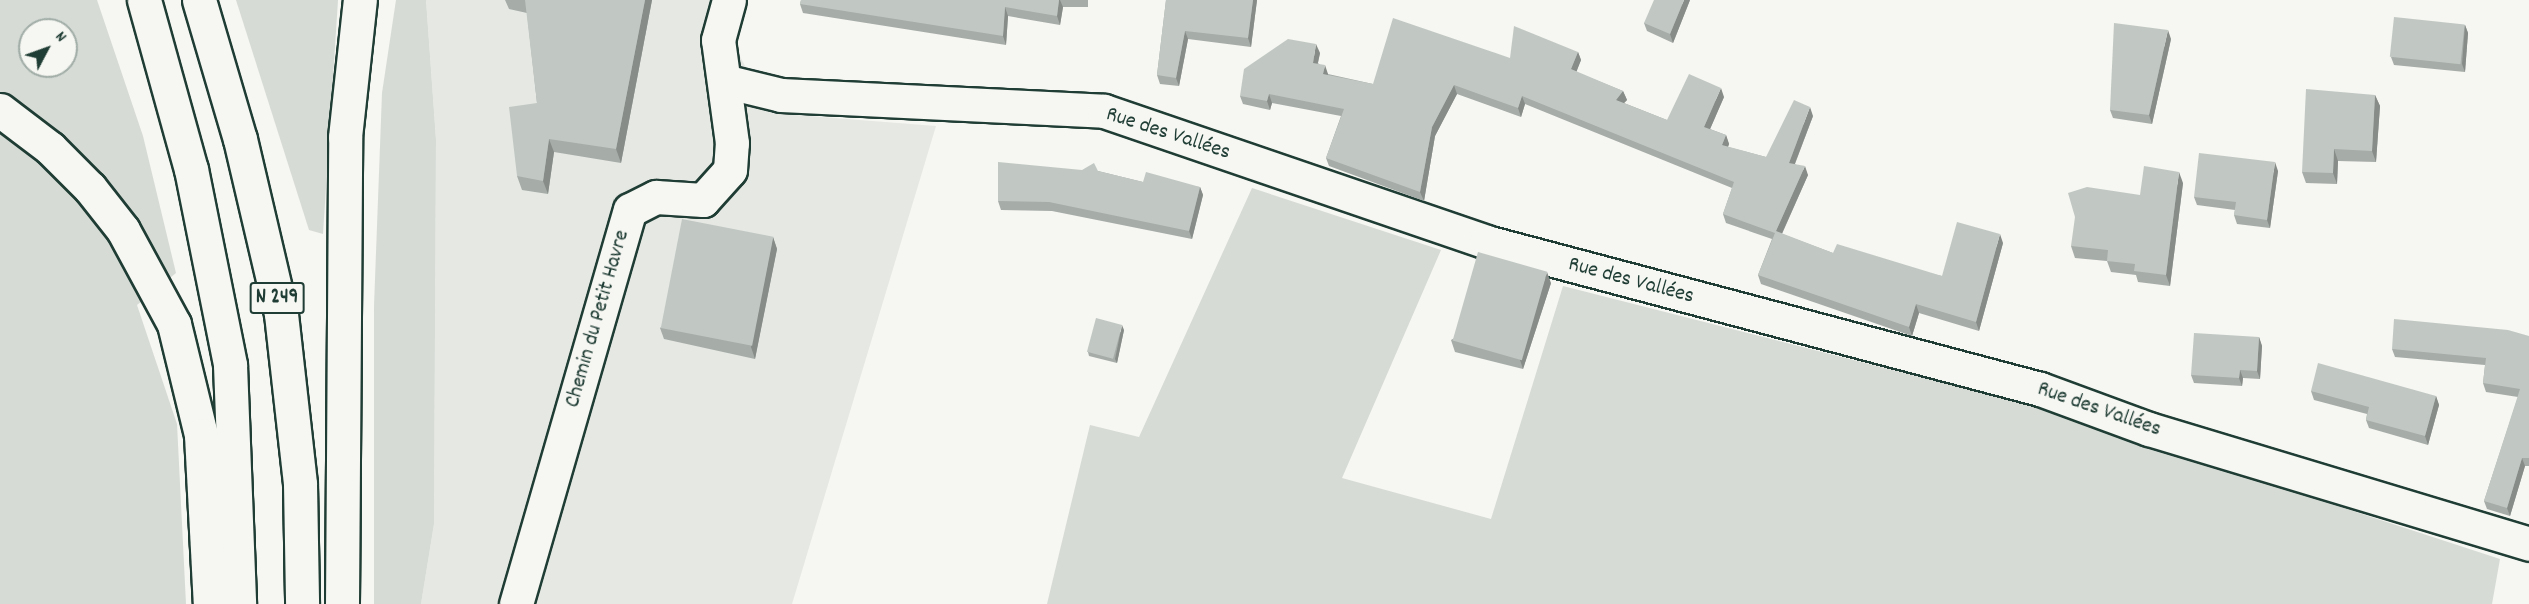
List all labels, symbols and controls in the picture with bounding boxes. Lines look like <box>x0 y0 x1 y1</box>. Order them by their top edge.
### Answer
north arrow <box>18 18 78 78</box>
text: N <box>49 27 72 48</box>
street label: Rue des Vallées <box>1103 102 1233 166</box>
street label: Chemin du Petit Havre <box>560 227 636 411</box>
street label: Rue des Vallées <box>1565 252 1697 310</box>
road number: N 249 <box>248 280 306 316</box>
street label: Rue des Vallées <box>2034 377 2164 443</box>

